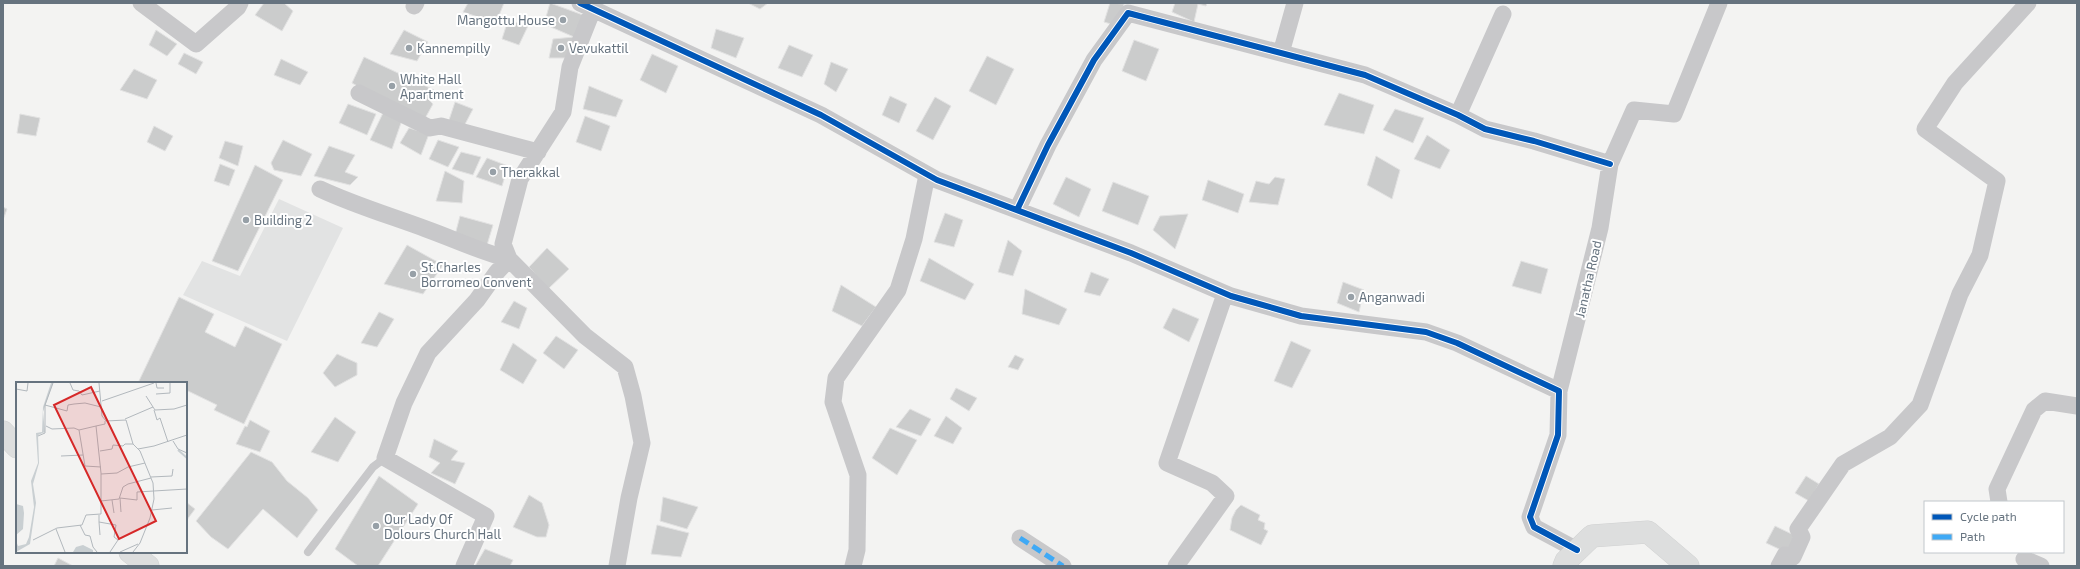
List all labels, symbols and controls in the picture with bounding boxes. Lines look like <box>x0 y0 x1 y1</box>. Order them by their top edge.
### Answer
place label: Mangottu House <box>457 12 555 28</box>
marker: Mangottu House <box>558 15 568 25</box>
place label: Kannempilly <box>417 40 490 56</box>
place label: Vevukattil <box>569 40 629 56</box>
marker: Kannempilly <box>404 43 414 53</box>
marker: Vevukattil <box>556 43 566 53</box>
place label: White Hall Apartment <box>400 71 464 102</box>
marker: White Hall Apartment <box>387 81 397 91</box>
place label: Therakkal <box>501 164 560 180</box>
marker: Therakkal <box>488 167 498 177</box>
place label: Building 2 <box>254 212 312 228</box>
marker: Building 2 <box>241 215 251 225</box>
street label: Janatha Road <box>1571 239 1605 319</box>
place label: St.Charles Borromeo Convent <box>421 259 531 290</box>
marker: St.Charles Borromeo Convent <box>408 269 418 279</box>
place label: Anganwadi <box>1359 289 1425 305</box>
marker: Anganwadi <box>1346 292 1356 302</box>
inset map <box>16 382 187 553</box>
legend <box>1924 501 2064 553</box>
text: Cycle path <box>1960 509 2017 523</box>
place label: Our Lady Of Dolours Church Hall <box>384 511 501 542</box>
marker: Our Lady Of Dolours Church Hall <box>371 521 381 531</box>
text: Path <box>1960 529 1985 543</box>

